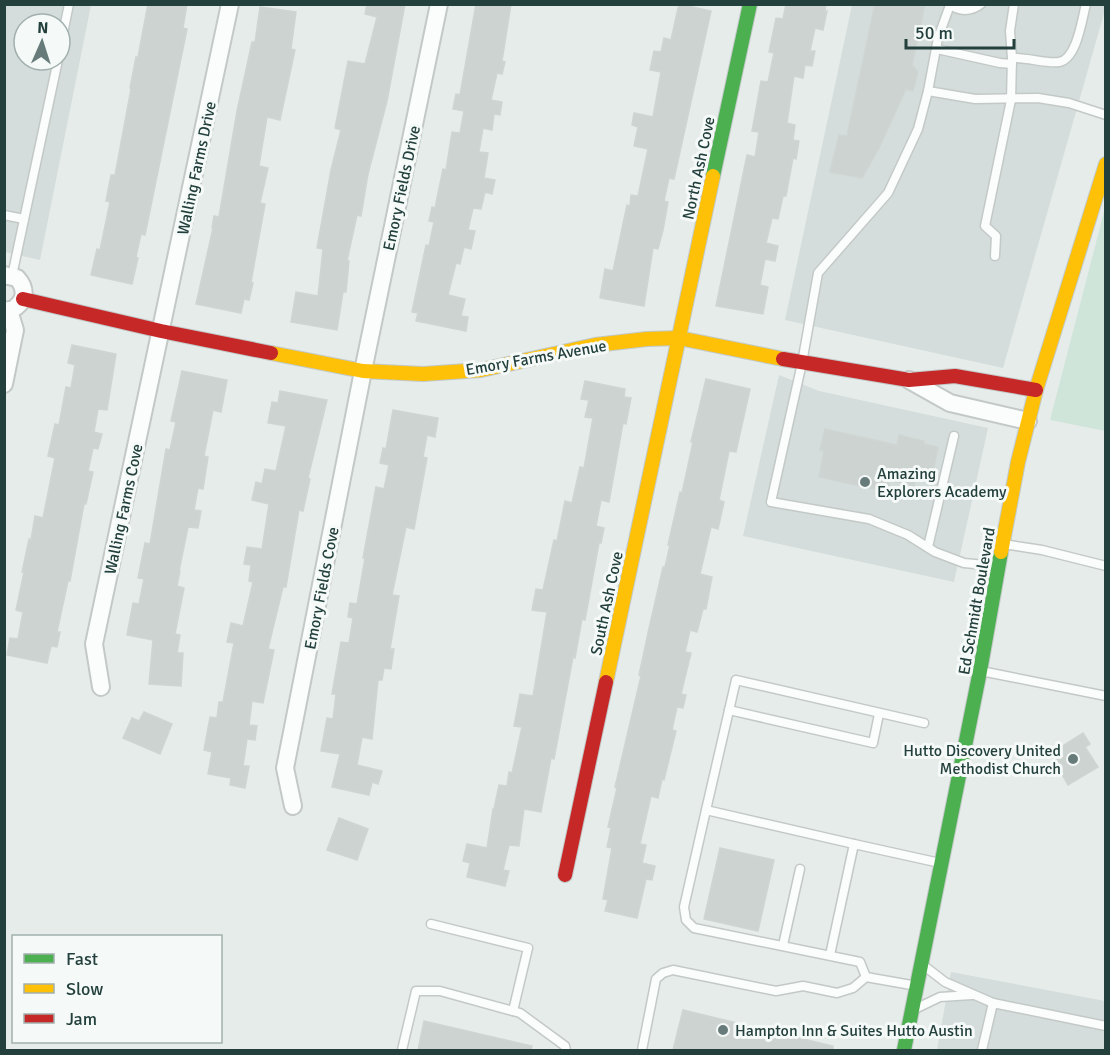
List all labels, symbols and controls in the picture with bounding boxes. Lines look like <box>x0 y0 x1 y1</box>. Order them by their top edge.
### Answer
north arrow <box>12 12 72 72</box>
scale bar <box>906 12 1014 50</box>
text: N <box>37 18 49 38</box>
text: 50 m <box>915 22 953 44</box>
street label: Walling Farms Drive <box>173 100 221 237</box>
street label: North Ash Cove <box>678 115 720 222</box>
street label: Emory Fields Drive <box>379 124 425 253</box>
street label: Emory Farms Avenue <box>464 336 608 380</box>
street label: Walling Farms Cove <box>100 442 148 576</box>
place label: Amazing Explorers Academy <box>877 464 1007 502</box>
marker: Amazing Explorers Academy <box>858 475 872 489</box>
street label: Emory Fields Cove <box>300 525 344 651</box>
street label: Ed Schmidt Boulevard <box>954 526 1000 676</box>
street label: South Ash Cove <box>586 549 628 657</box>
place label: Hutto Discovery United Methodist Church <box>903 741 1061 779</box>
marker: Hutto Discovery United Methodist Church <box>1066 752 1080 766</box>
legend <box>12 935 222 1043</box>
text: Fast <box>66 948 98 970</box>
text: Slow <box>66 978 103 1000</box>
text: Jam <box>66 1008 97 1030</box>
place label: Hampton Inn & Suites Hutto Austin <box>735 1021 973 1041</box>
marker: Hampton Inn & Suites Hutto Austin <box>716 1023 730 1037</box>

